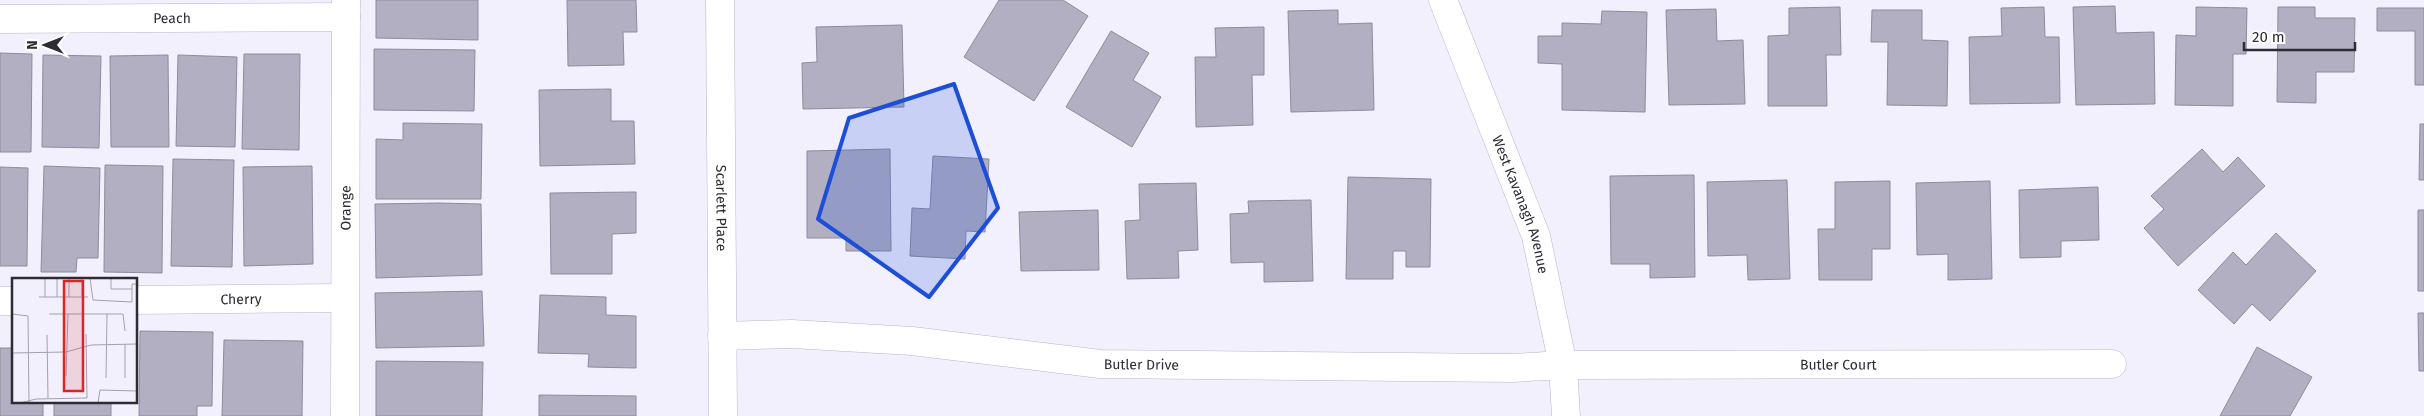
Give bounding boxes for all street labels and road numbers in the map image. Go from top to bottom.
street label: Peach [153,10,191,27]
street label: West Kavanagh Avenue [1488,133,1552,275]
street label: Scarlett Place [712,165,730,251]
street label: Orange [337,185,355,231]
street label: Cherry [220,291,262,308]
street label: Butler Drive [1104,356,1179,374]
street label: Butler Court [1800,356,1878,374]

